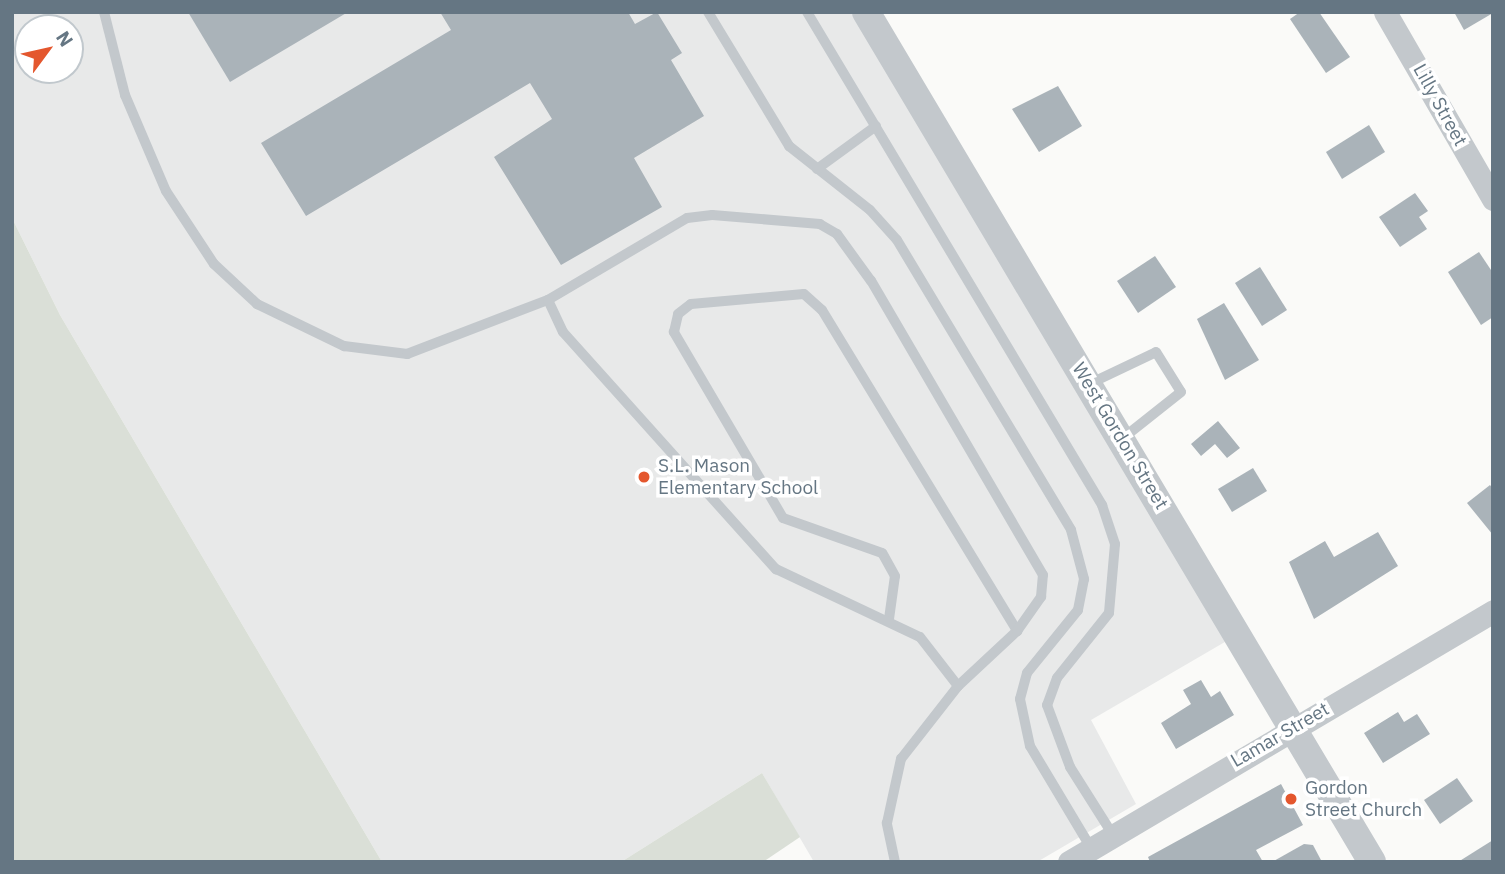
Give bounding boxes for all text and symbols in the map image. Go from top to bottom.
north arrow [14,14,84,84]
text: N [51,26,79,51]
street label: Lilly Street [1408,60,1472,150]
street label: West Gordon Street [1067,359,1173,513]
place label: S.L. Mason Elementary School [658,455,818,499]
marker: S.L. Mason Elementary School [636,469,652,485]
street label: Lamar Street [1227,698,1333,772]
place label: Gordon Street Church [1305,777,1422,821]
marker: Gordon Street Church [1283,791,1299,807]

